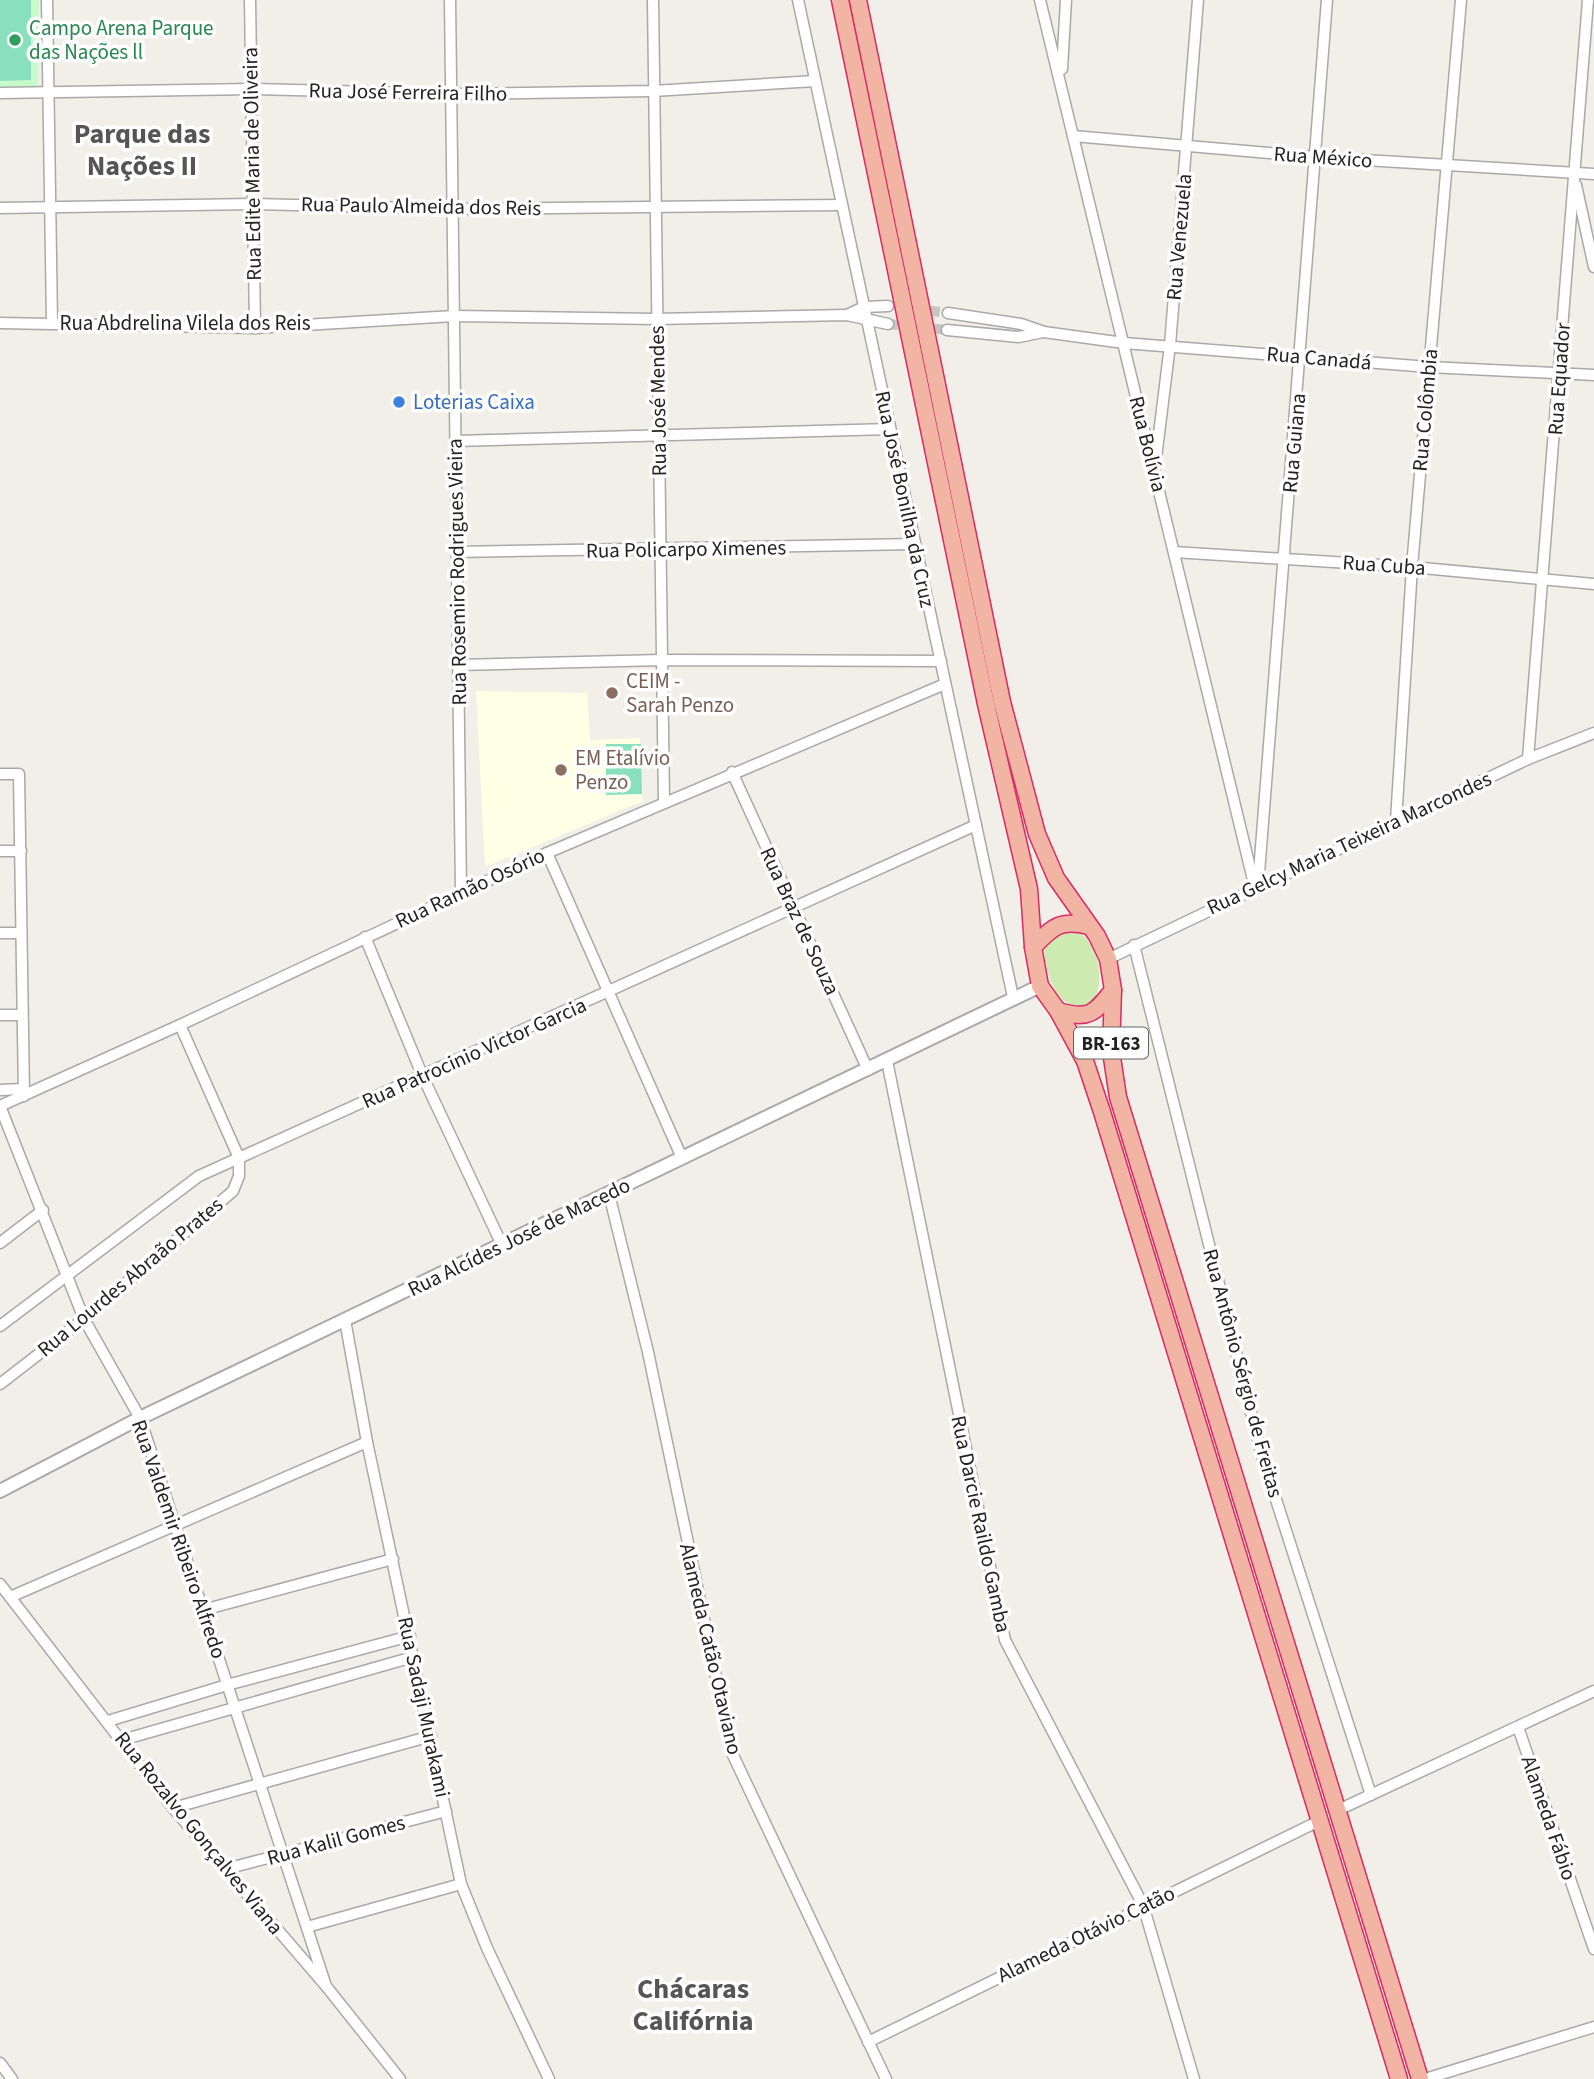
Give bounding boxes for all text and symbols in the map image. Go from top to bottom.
place label: Campo Arena Parque das Nações ll [29,13,214,67]
marker: Campo Arena Parque das Nações ll [7,32,23,48]
street label: Rua Edite Maria de Oliveira [235,47,269,281]
street label: Rua José Ferreira Filho [308,75,508,109]
district label: Parque das Nações II [74,114,210,186]
street label: Rua México [1273,139,1373,175]
street label: Rua Venezuela [1159,172,1199,302]
street label: Rua Paulo Almeida dos Reis [301,189,542,223]
street label: Rua Abdrelina Vilela dos Reis [59,308,311,338]
street label: Rua Equador [1540,321,1578,436]
street label: Rua José Mendes [642,325,674,477]
street label: Rua Canadá [1265,338,1373,378]
street label: Rua Colômbia [1405,347,1445,473]
place label: Loterias Caixa [413,387,535,417]
street label: Rua José Bonilha da Cruz [867,388,943,610]
street label: Rua Guiana [1275,392,1313,494]
street label: Rua Bolívia [1122,393,1174,495]
marker: Loterias Caixa [391,394,407,410]
street label: Rua Rosemiro Rodrigues Vieira [440,438,474,706]
street label: Rua Policarpo Ximenes [586,532,787,566]
street label: Rua Cuba [1341,547,1427,583]
place label: CEIM - Sarah Penzo [626,666,734,720]
marker: CEIM - Sarah Penzo [604,685,620,701]
place label: EM Etalívio Penzo [575,743,670,797]
marker: EM Etalívio Penzo [553,762,569,778]
street label: Rua Gelcy Maria Teixeira Marcondes [1202,764,1496,922]
street label: Rua Ramão Osório [390,840,550,936]
street label: Rua Braz de Souza [753,842,847,1000]
street label: Rua Patrocinio Victor Garcia [357,990,591,1116]
road number: BR-163 [1074,1028,1148,1058]
street label: Rua Alcídes José de Macedo [403,1170,635,1304]
street label: Rua Lourdes Abraão Prates [30,1190,230,1364]
street label: Rua Antônio Sérgio de Freitas [1195,1245,1291,1501]
street label: Rua Darcie Raildo Gamba [943,1413,1019,1635]
street label: Rua Valdemir Ribeiro Alfredo [124,1415,234,1663]
street label: Alameda Catão Otaviano [672,1540,750,1758]
street label: Rua Sadaji Murakami [390,1614,458,1800]
street label: Rua Rozalvo Gonçalves Viana [107,1725,291,1941]
street label: Alameda Fábio [1514,1752,1584,1884]
street label: Rua Kalil Gomes [264,1807,409,1873]
street label: Alameda Otávio Catão [992,1878,1180,1990]
district label: Chácaras Califórnia [632,1969,754,2041]

